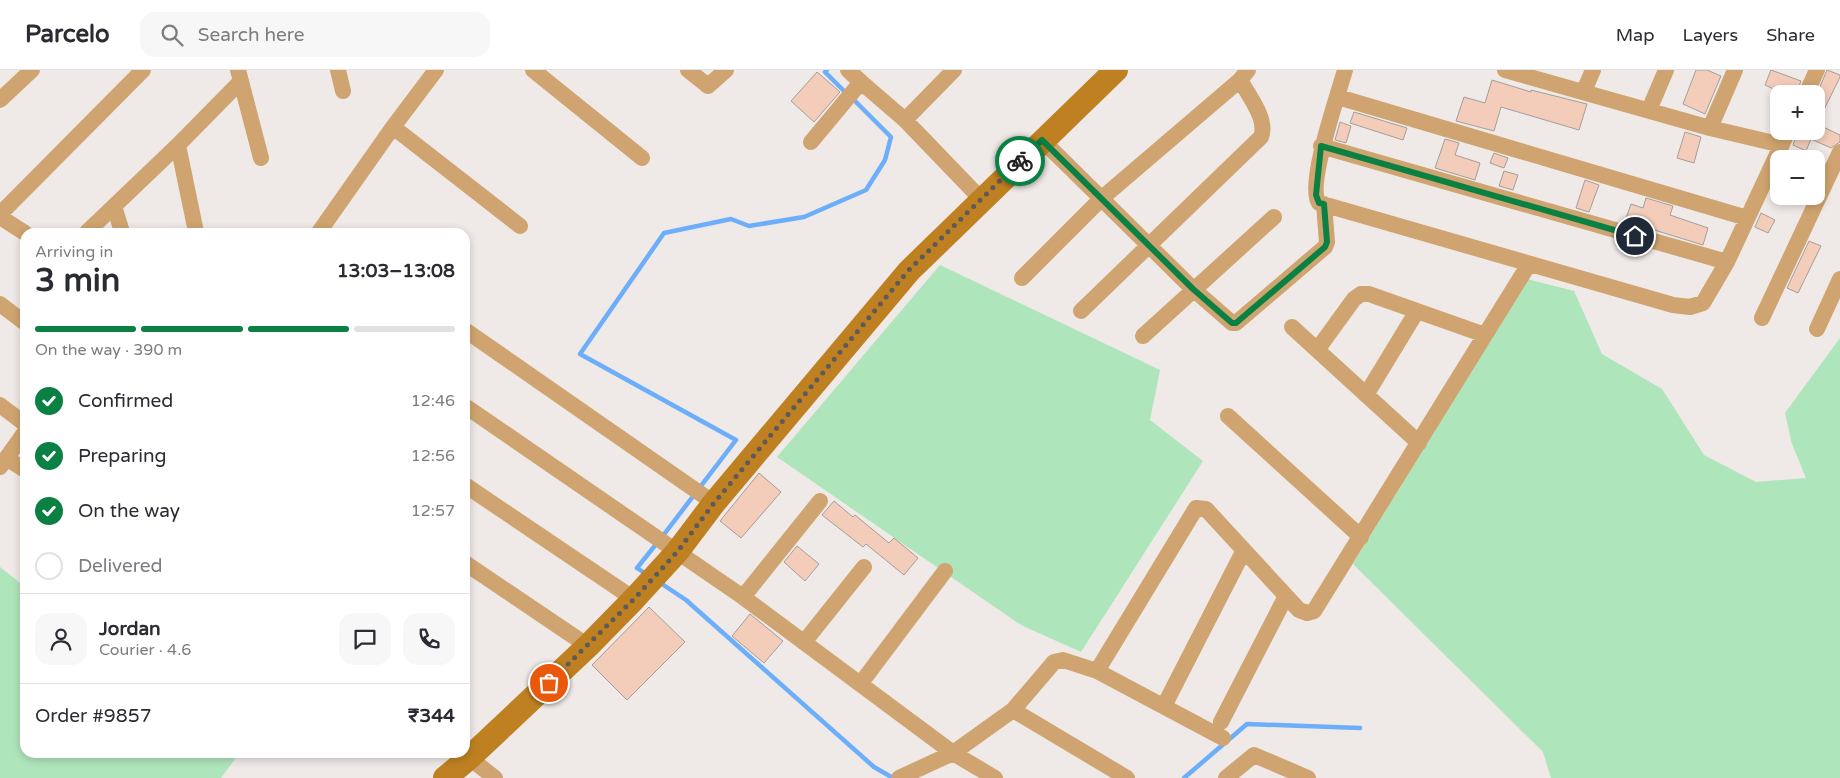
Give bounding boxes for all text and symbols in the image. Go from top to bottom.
search box [140,12,490,57]
text: Parcelo [25,20,110,49]
icon: search [158,21,186,49]
text: Search here [198,24,305,46]
text: Map [1616,24,1655,46]
text: Layers [1683,24,1738,46]
text: Share [1766,24,1815,46]
map controls [1770,85,1825,205]
button: + [1770,85,1825,140]
courier [995,136,1045,186]
icon: bike [1006,147,1034,175]
button: − [1770,150,1825,205]
pin [1614,215,1656,257]
icon: home [1621,222,1649,250]
text: Arriving in [35,242,113,262]
text: 13:03–13:08 [337,260,455,282]
text: 3 min [35,262,120,300]
text: On the way · 390 m [35,340,182,360]
icon: check [35,387,63,415]
text: Confirmed [78,390,173,412]
text: 12:46 [411,391,455,411]
icon: check [35,442,63,470]
text: Preparing [78,445,167,467]
text: 12:56 [411,446,455,466]
icon: check [35,497,63,525]
text: On the way [78,500,180,522]
text: 12:57 [411,501,455,521]
text: Delivered [78,555,163,577]
button: person [35,613,87,665]
button: chat [339,613,391,665]
button: phone [403,613,455,665]
text: Jordan [99,618,161,640]
text: Courier · 4.6 [99,640,191,660]
pin [528,662,570,704]
icon: bag [535,669,563,697]
text: Order #9857 [35,705,152,727]
text: ₹344 [408,705,455,727]

